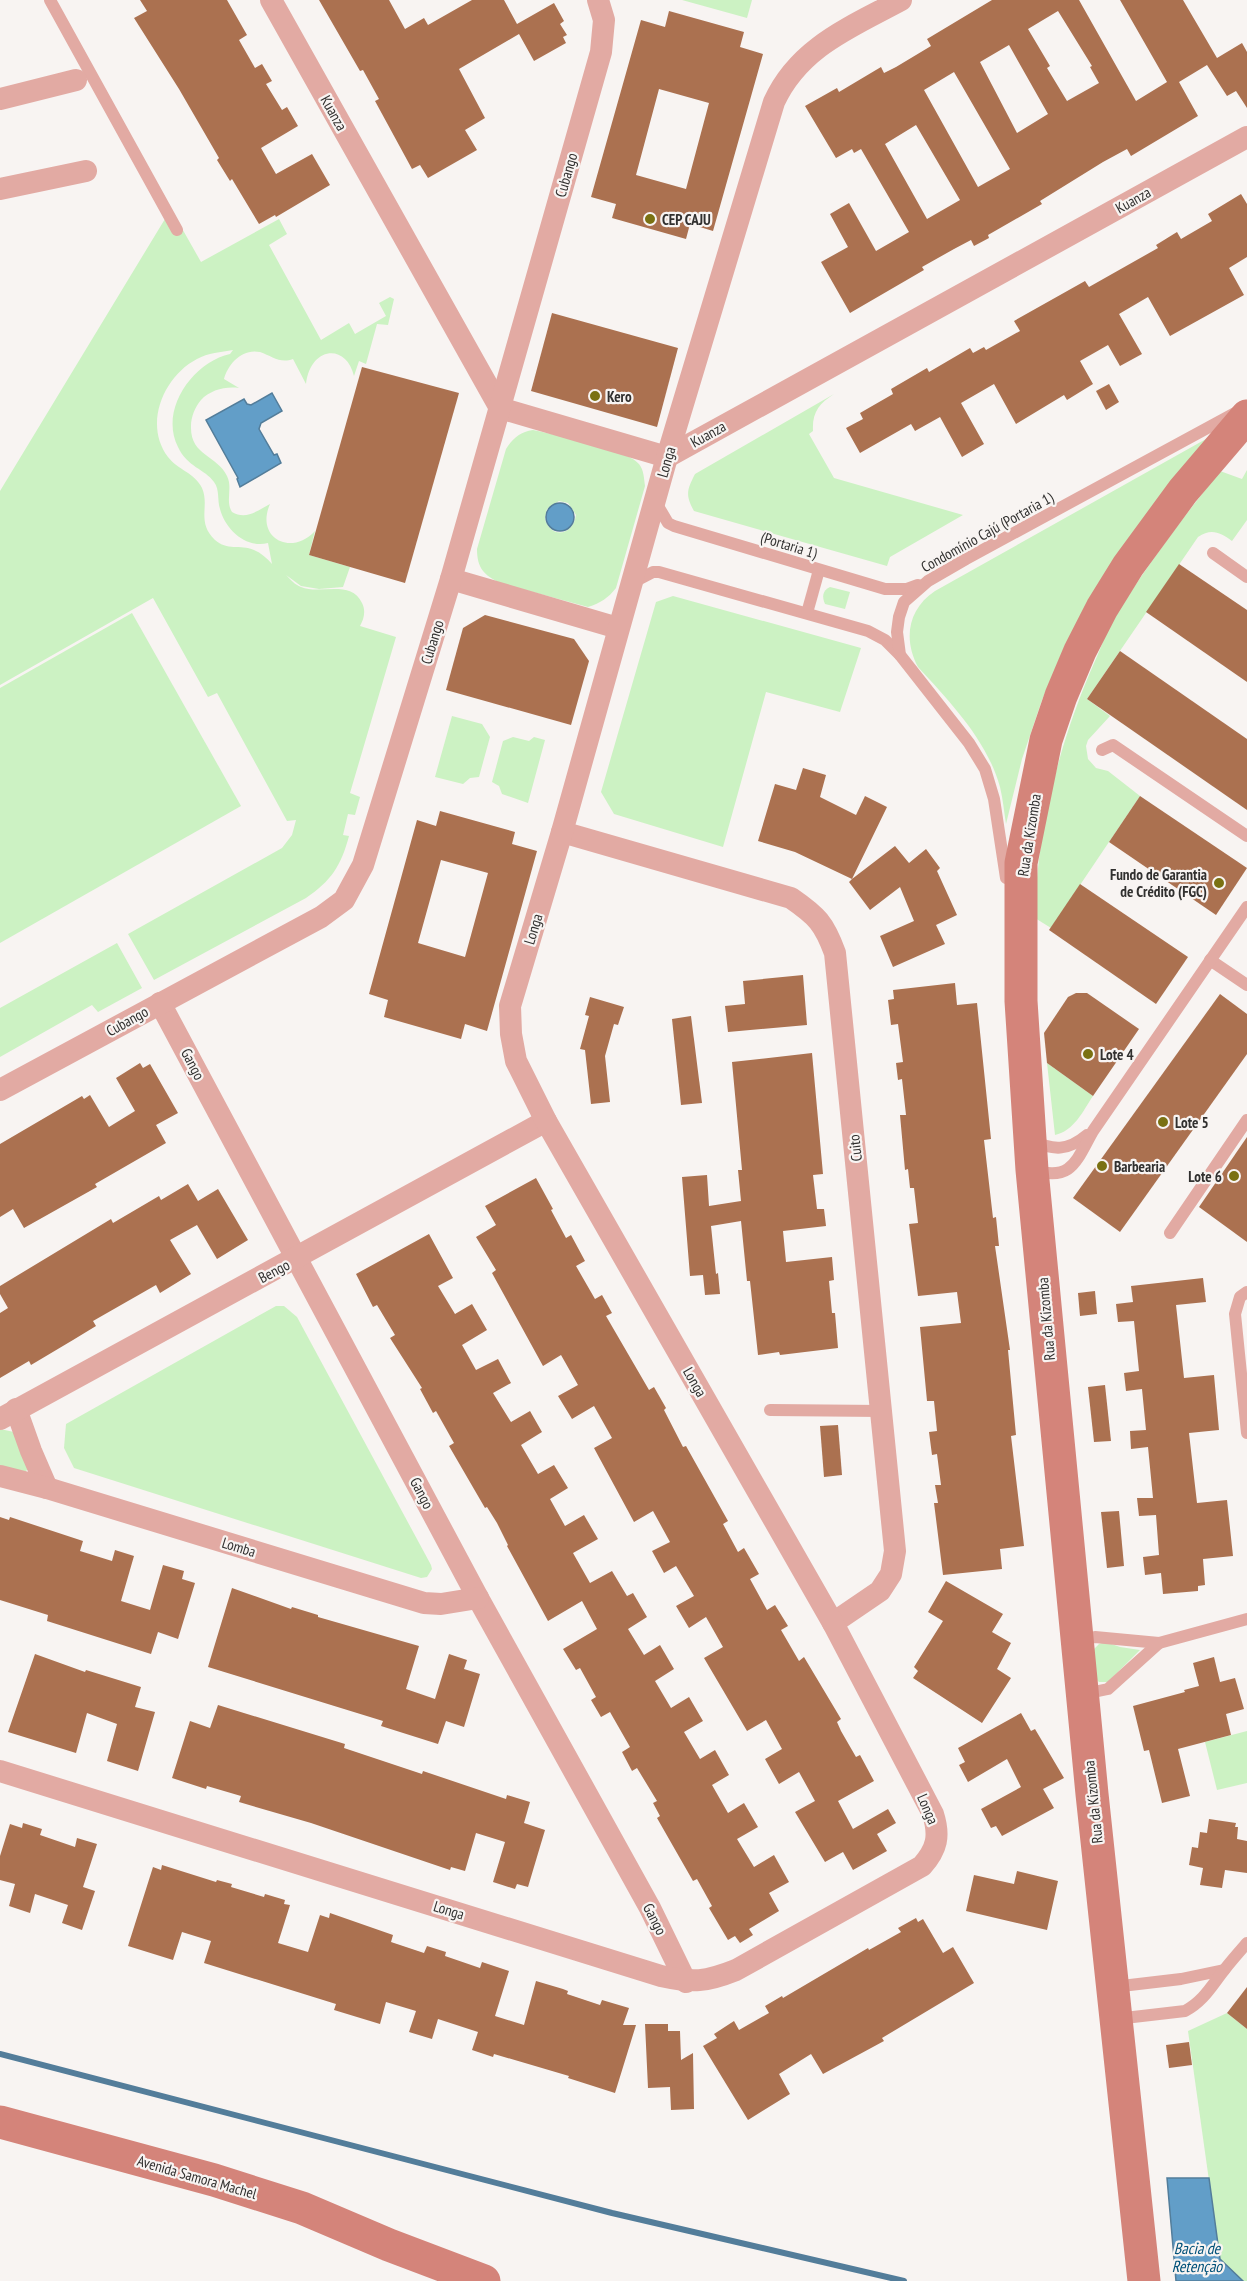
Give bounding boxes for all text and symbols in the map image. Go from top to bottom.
street label: Kuanza [317,92,351,134]
street label: Cubango [551,151,581,199]
street label: Kuanza [1112,183,1154,217]
place label: CEP CAJU [662,210,711,229]
marker: CEP CAJU [643,212,657,226]
place label: Kero [607,387,632,406]
marker: Kero [588,389,602,403]
street label: Kuanza [687,417,729,451]
street label: Longa [653,444,679,480]
street label: Condomínio Cajú (Portaria 1) [918,488,1057,576]
street label: (Portaria 1) [759,527,820,563]
street label: Cubango [416,618,448,666]
street label: Rua da Kizomba [1013,792,1045,878]
place label: Fundo de Garantia de Crédito (FGC) [1110,865,1207,901]
marker: Fundo de Garantia de Crédito (FGC) [1212,876,1226,890]
street label: Longa [519,911,547,947]
street label: Cubango [103,1002,151,1040]
street label: Gango [177,1045,209,1083]
place label: Lote 4 [1100,1045,1134,1064]
marker: Lote 4 [1081,1047,1095,1061]
place label: Lote 5 [1175,1113,1209,1132]
marker: Lote 5 [1156,1115,1170,1129]
street label: Cuito [844,1134,866,1162]
place label: Barbearia [1114,1157,1165,1176]
marker: Barbearia [1095,1159,1109,1173]
place label: Lote 6 [1188,1167,1222,1186]
marker: Lote 6 [1227,1169,1241,1183]
street label: Bengo [255,1255,293,1287]
street label: Rua da Kizomba [1033,1277,1059,1361]
street label: Longa [679,1364,711,1400]
street label: Gango [406,1474,438,1512]
street label: Lomba [220,1533,258,1561]
street label: Rua da Kizomba [1079,1760,1107,1844]
street label: Longa [913,1791,943,1827]
street label: Longa [431,1896,467,1924]
street label: Gango [639,1900,671,1938]
street label: Avenida Samora Machel [135,2151,259,2203]
water label: Bacia de Retenção [1172,2238,1223,2276]

